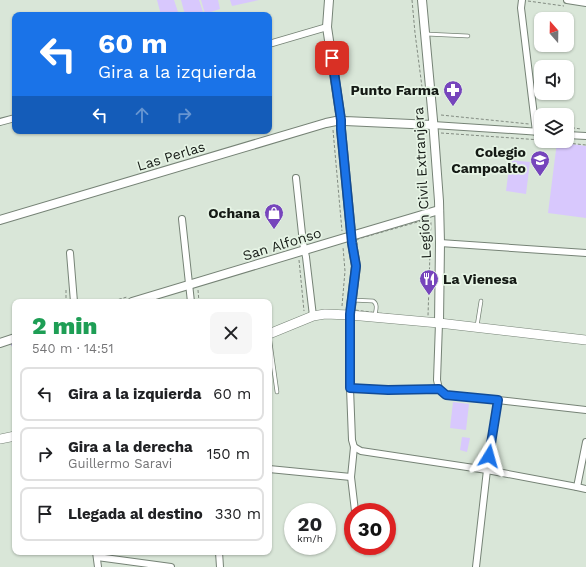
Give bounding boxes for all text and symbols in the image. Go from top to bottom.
north arrow [534,12,574,52]
map controls [534,12,574,148]
text: 60 m [98,27,168,60]
icon: left [32,28,84,80]
pin [315,41,349,75]
icon: arrive [321,47,343,69]
button: sound [534,60,574,100]
text: Gira a la izquierda [98,61,257,82]
pharmacy icon: Punto Farma [442,79,464,107]
place label: Punto Farma [350,82,440,98]
icon: left [89,104,111,126]
icon: ahead [131,104,153,126]
icon: right [173,104,195,126]
street label: Legión Civil Extranjera [410,107,434,259]
button: layers [534,108,574,148]
street label: Las Perlas [135,138,207,174]
place label: Colegio Campoalto [451,144,526,176]
school or university icon: Colegio Campoalto [529,149,551,177]
shop icon: Ochana [263,202,285,230]
place label: Ochana [208,205,261,221]
street label: San Alfonso [241,224,323,264]
restaurant icon: La Vienesa [418,268,440,296]
place label: La Vienesa [443,271,518,287]
text: 2 min [32,312,97,340]
button: close [210,312,252,354]
text: 540 m · 14:51 [32,341,113,356]
icon: left [34,383,56,405]
text: Gira a la izquierda [68,385,201,403]
text: 60 m [213,385,251,403]
position arrow [468,435,510,477]
text: Gira a la derecha [68,438,193,456]
icon: right [34,443,56,465]
text: 150 m [207,445,250,463]
text: Guillermo Saravi [68,456,172,471]
icon: arrive [34,503,56,525]
speed limit sign: 30 [344,503,396,555]
text: Llegada al destino [68,505,203,523]
text: 330 m [215,505,261,523]
text: 20 [298,512,322,536]
text: km/h [297,533,323,544]

